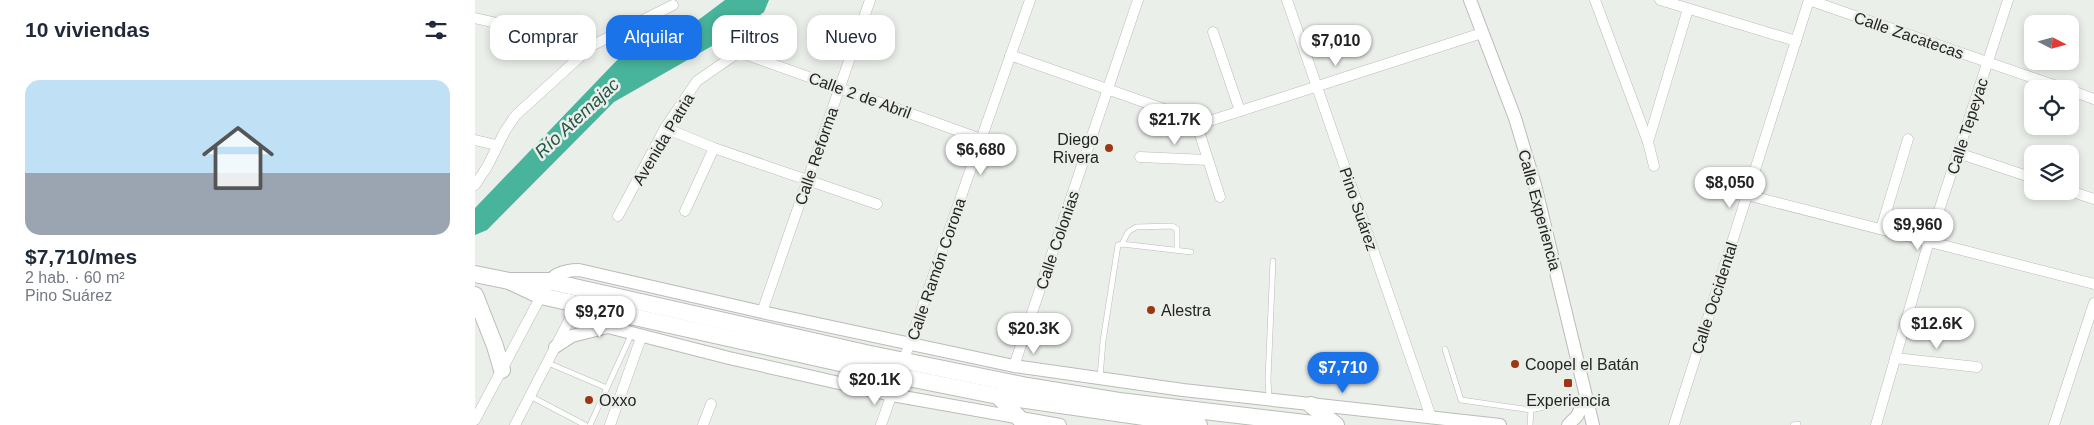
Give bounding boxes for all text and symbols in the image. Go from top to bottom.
street label: Calle Zacatecas [1852,9,1966,62]
chip: Comprar [490,15,596,60]
chip: Alquilar [606,15,702,60]
chip: Filtros [712,15,797,60]
chip: Nuevo [807,15,895,60]
north arrow [2024,15,2079,70]
map controls [2024,15,2079,200]
icon: filters [422,16,450,44]
text: 10 viviendas [25,18,150,41]
pin: $7,010 [1295,24,1377,67]
text: $7,010 [1312,32,1360,49]
street label: Calle 2 de Abril [806,69,913,122]
water label: Río Atemajac [531,74,623,162]
street label: Calle Tepeyac [1944,76,1991,176]
button: locate [2024,80,2079,135]
street label: Avenida Patria [629,90,697,188]
pin: $21.7K [1134,104,1216,146]
street label: Calle Reforma [792,105,841,207]
text: $21.7K [1149,111,1201,128]
icon: home [193,113,283,203]
place label: Diego Rivera [1053,131,1099,166]
pin: $6,680 [940,134,1022,176]
text: $6,680 [957,141,1005,158]
marker: Diego Rivera [1103,142,1115,154]
button: layers [2024,145,2079,200]
street label: Calle Experiencia [1515,148,1564,273]
street label: Pino Suárez [1336,165,1381,253]
pin: $8,050 [1689,166,1771,209]
text: $8,050 [1706,174,1754,191]
street label: Calle Colonias [1033,189,1082,292]
street label: Calle Ramón Corona [904,196,969,343]
pin: $9,960 [1877,208,1959,251]
text: $9,960 [1894,216,1942,233]
street label: Calle Occidental [1688,240,1741,356]
text: $7,710/mes [25,245,137,268]
text: 2 hab. · 60 m² [25,269,125,286]
text: Pino Suárez [25,287,112,304]
pin: $9,270 [559,296,641,338]
place label: Alestra [1161,302,1211,319]
text: $9,270 [576,303,624,320]
marker: Alestra [1145,304,1157,316]
pin: $12.6K [1896,308,1978,350]
pin: $20.3K [993,312,1075,355]
text: $12.6K [1911,315,1963,332]
text: $20.3K [1008,320,1060,337]
pin: $7,710 [1302,352,1384,394]
place label: Coopel el Batán [1525,356,1639,373]
marker: Coopel el Batán [1509,358,1521,370]
text: $7,710 [1319,359,1367,376]
pin: $20.1K [834,364,916,406]
text: $20.1K [849,371,901,388]
marker: Experiencia [1562,377,1574,389]
place label: Oxxo [599,392,636,409]
place label: Experiencia [1526,392,1610,409]
marker: Oxxo [583,394,595,406]

